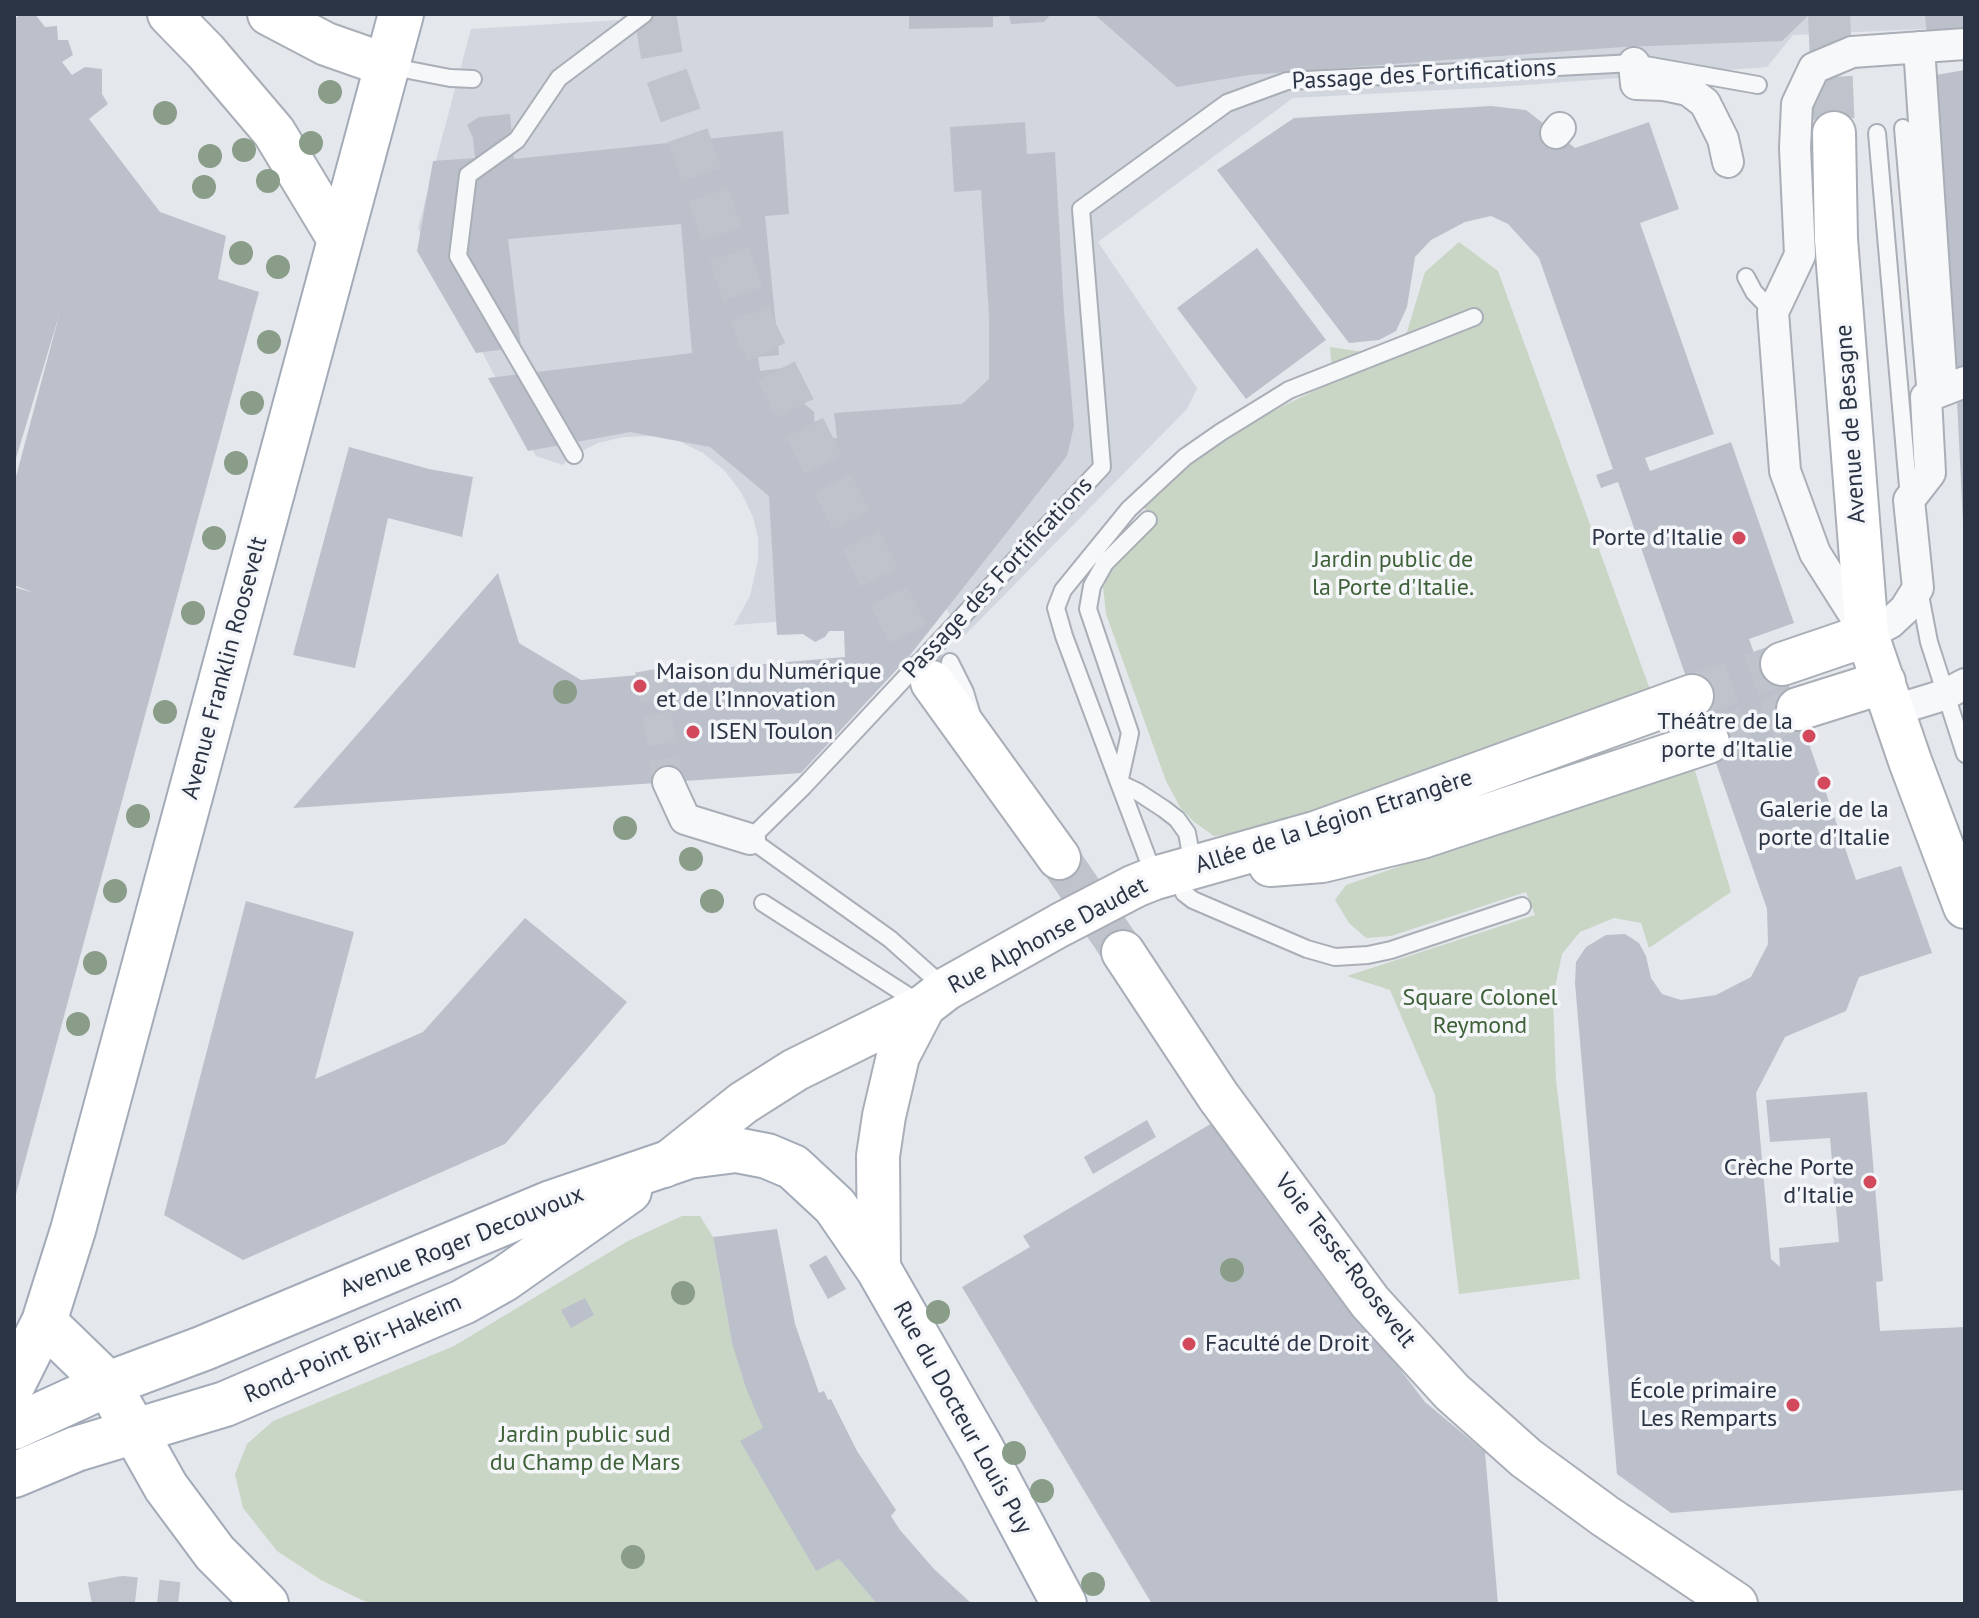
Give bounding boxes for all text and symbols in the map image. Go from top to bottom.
street label: Passage des Fortifications [1291,54,1557,96]
street label: Avenue de Besagne [1830,324,1872,524]
street label: Passage des Fortifications [897,471,1099,685]
place label: Porte d'Italie [1591,524,1723,552]
marker: Porte d'Italie [1730,529,1748,547]
street label: Avenue Franklin Roosevelt [176,534,274,802]
park label: Jardin public de la Porte d'Italie. [1312,546,1474,602]
place label: Maison du Numérique et de l’Innovation [656,658,881,714]
marker: Maison du Numérique et de l’Innovation [631,677,649,695]
place label: Théâtre de la porte d'Italie [1657,708,1793,764]
place label: ISEN Toulon [709,718,833,746]
marker: ISEN Toulon [684,723,702,741]
marker: Théâtre de la porte d'Italie [1800,727,1818,745]
street label: Allée de la Légion Etrangère [1192,764,1476,880]
marker: Galerie de la porte d'Italie [1815,774,1833,792]
place label: Galerie de la porte d'Italie [1758,796,1890,852]
street label: Rue Alphonse Daudet [944,871,1152,1001]
park label: Square Colonel Reymond [1402,984,1558,1040]
place label: Crèche Porte d'Italie [1724,1154,1854,1210]
street label: Voie Tessé-Roosevelt [1268,1168,1422,1354]
marker: Crèche Porte d'Italie [1861,1173,1879,1191]
street label: Avenue Roger Decouvoux [336,1180,588,1304]
street label: Rond-Point Bir-Hakeim [240,1288,466,1410]
street label: Rue du Docteur Louis Puy [886,1297,1038,1539]
place label: Faculté de Droit [1205,1330,1369,1358]
marker: Faculté de Droit [1180,1335,1198,1353]
place label: École primaire Les Remparts [1630,1377,1777,1433]
marker: École primaire Les Remparts [1784,1396,1802,1414]
park label: Jardin public sud du Champ de Mars [490,1421,680,1477]

